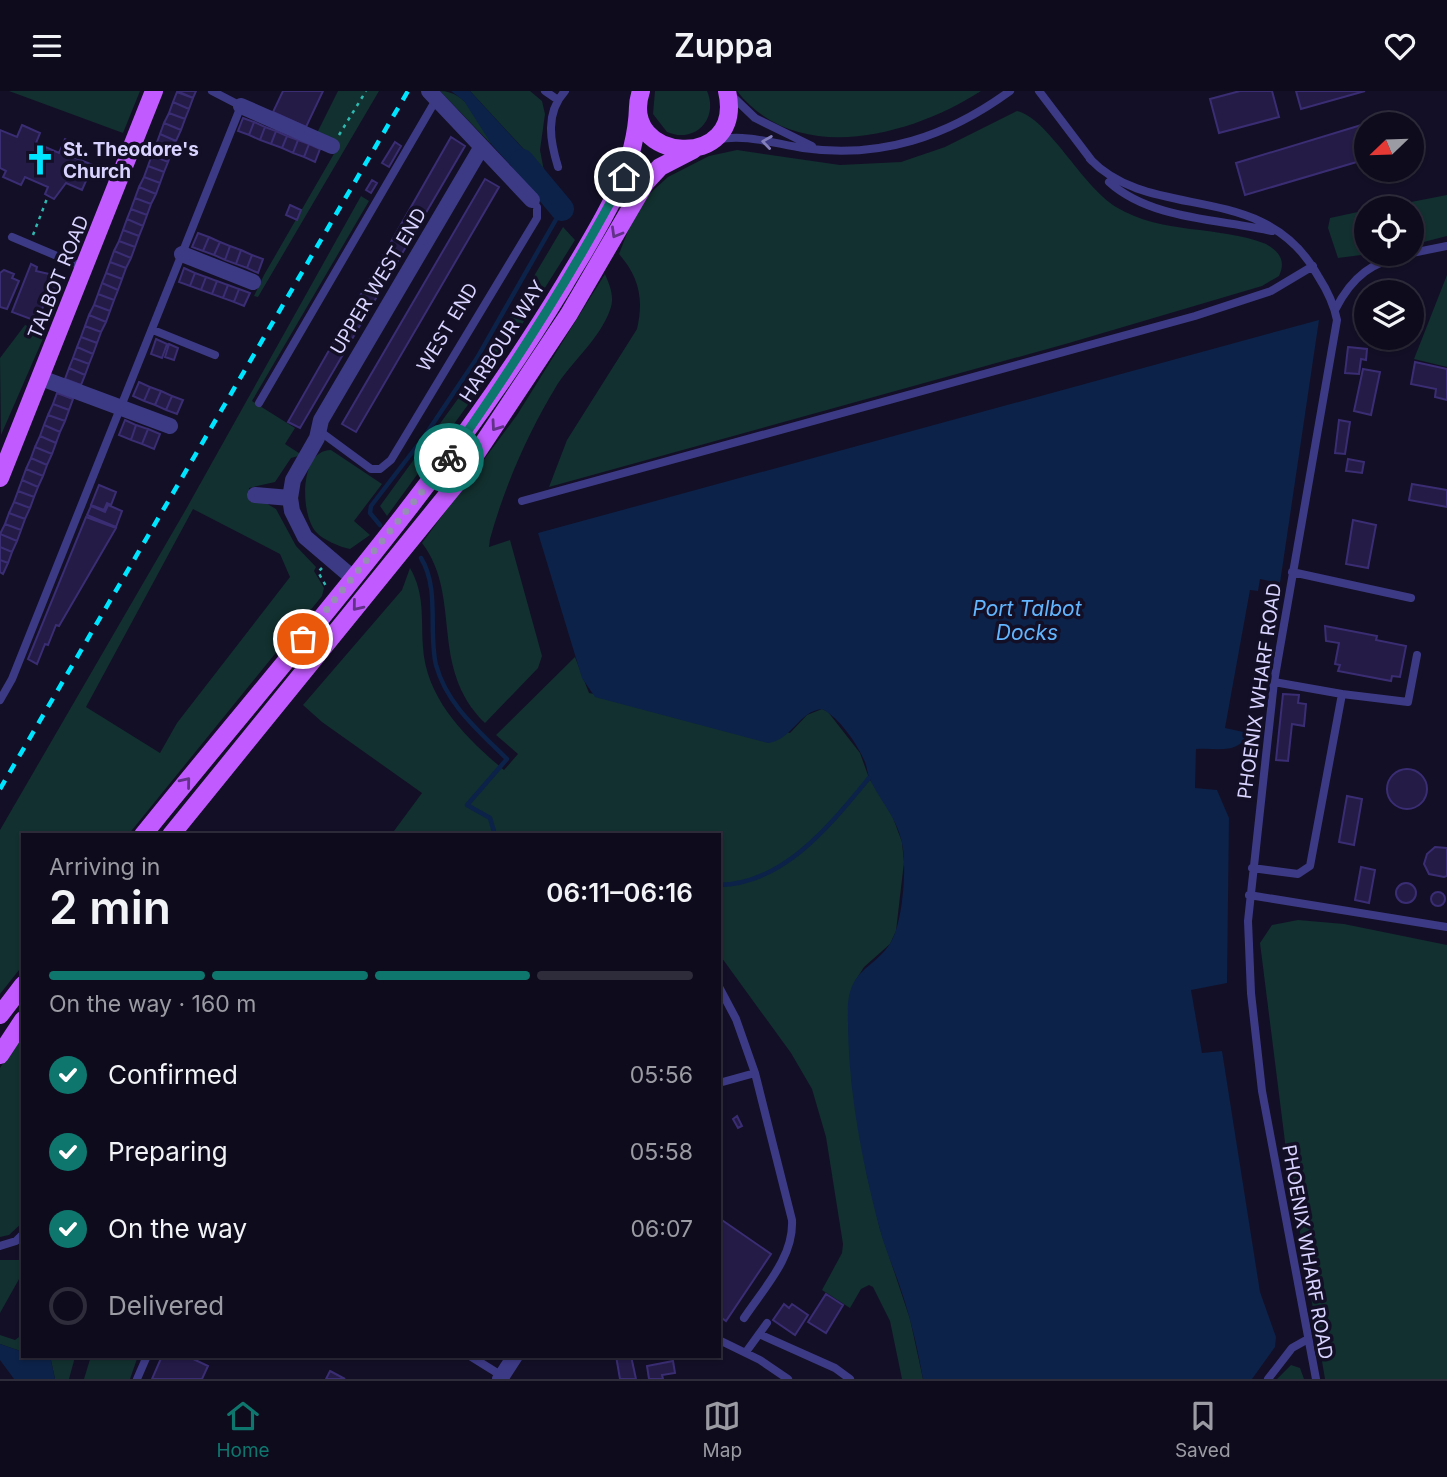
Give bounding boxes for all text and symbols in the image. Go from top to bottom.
text: Zuppa [674,26,773,65]
icon: menu [28,27,66,65]
icon: heart [1381,27,1419,65]
north arrow [1354,112,1424,182]
map controls [1354,112,1424,350]
one-way arrow [761,135,773,150]
place label: St. Theodore's Church [63,138,199,183]
church icon: St. Theodore's Church [23,143,57,177]
pin [594,147,654,207]
icon: home [605,158,643,196]
button: locate [1354,196,1424,266]
street label: UPPER WEST END [326,204,431,359]
street label: TALBOT ROAD [23,212,94,342]
one-way arrow [611,225,624,238]
street label: HARBOUR WAY [455,276,550,406]
street label: WEST END [412,279,483,376]
button: layers [1354,280,1424,350]
one-way arrow [492,418,504,431]
courier [414,423,484,493]
icon: bike [430,439,468,477]
street label: PHOENIX WHARF ROAD [1233,582,1286,800]
water label: Port Talbot Docks [972,596,1083,645]
one-way arrow [353,599,366,611]
pin [273,609,333,669]
icon: bag [284,620,322,658]
one-way arrow [178,777,191,789]
text: Arriving in [49,853,160,881]
text: 06:11–06:16 [546,877,693,908]
text: 2 min [49,879,171,935]
text: On the way · 160 m [49,990,256,1018]
icon: check [49,1056,87,1094]
text: Confirmed [108,1059,238,1090]
text: 05:56 [630,1061,693,1089]
icon: check [49,1133,87,1171]
text: Preparing [108,1136,228,1167]
text: 05:58 [630,1138,693,1166]
street label: PHOENIX WHARF ROAD [1277,1143,1338,1361]
icon: check [49,1210,87,1248]
text: On the way [108,1213,247,1244]
text: 06:07 [631,1215,693,1243]
text: Delivered [108,1290,224,1321]
tab: Home [216,1397,270,1462]
tab: Map [703,1397,742,1462]
tab: Saved [1175,1397,1231,1462]

